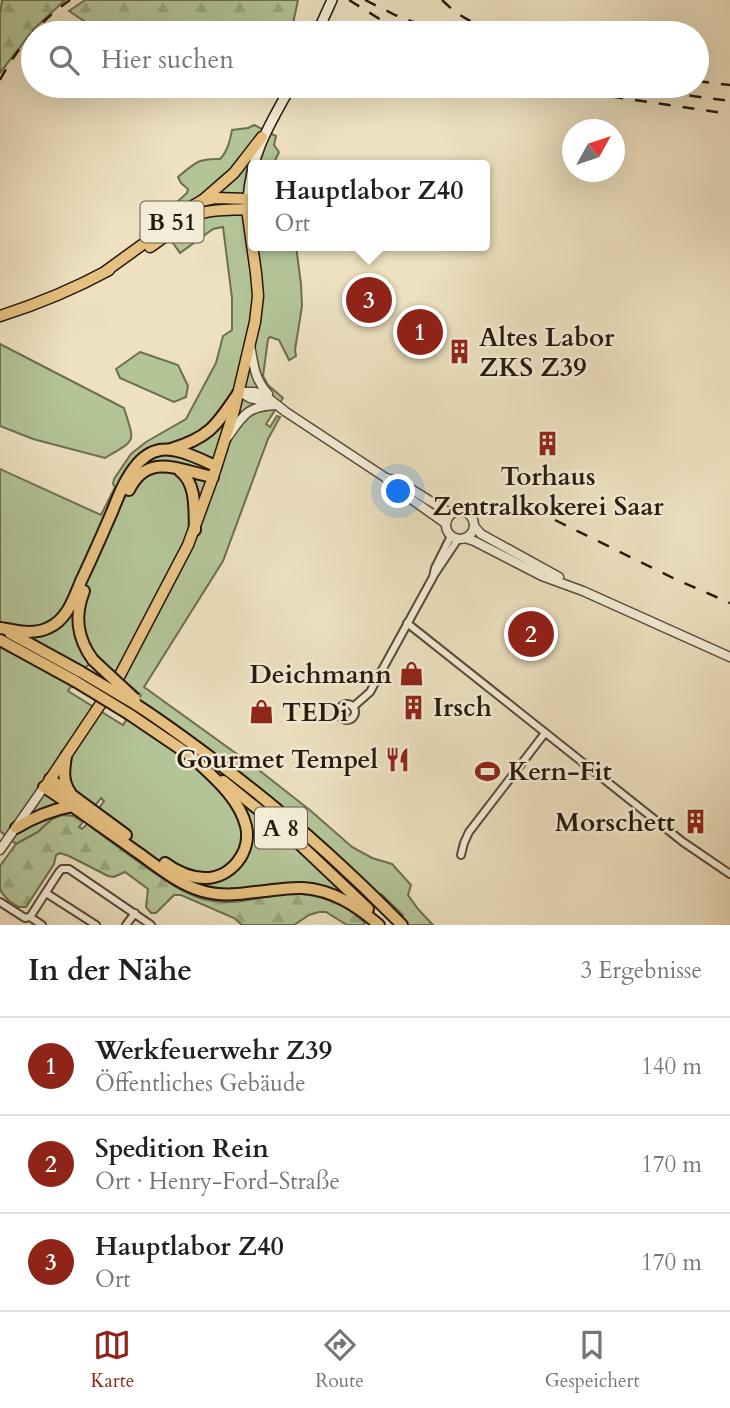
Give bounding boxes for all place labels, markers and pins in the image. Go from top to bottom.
pin: 3 [346,274,392,326]
pin: 1 [397,306,443,358]
place label: Altes Labor ZKS Z39 [479,320,615,385]
building icon: Altes Labor ZKS Z39 [445,338,473,366]
building icon: Torhaus Zentralkokerei Saar [534,430,562,458]
place label: Torhaus Zentralkokerei Saar [432,459,664,524]
pin: 2 [508,608,554,660]
place label: Deichmann [250,657,392,692]
shop icon: Deichmann [398,660,426,688]
place label: Irsch [433,690,492,725]
building icon: Irsch [399,693,427,721]
place label: TEDi [282,695,348,730]
shop icon: TEDi [248,698,276,726]
place label: Gourmet Tempel [176,742,378,777]
restaurant icon: Gourmet Tempel [384,745,412,773]
place label: Kern-Fit [508,754,612,789]
sports icon: Kern-Fit [474,757,502,785]
place label: Morschett [555,805,675,840]
building icon: Morschett [681,808,709,836]

